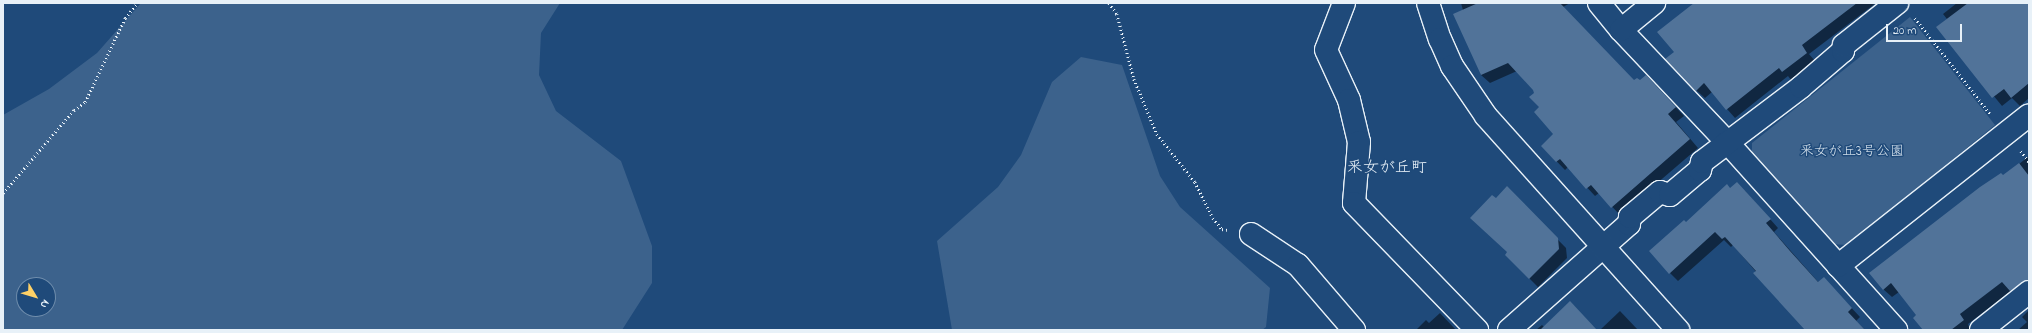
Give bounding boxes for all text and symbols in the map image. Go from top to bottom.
scale bar [1888,16,1964,42]
text: 20 m [1893,22,1916,40]
park label: 釆女が丘3号公園 [1800,144,1904,160]
district label: 釆女が丘町 [1347,158,1427,178]
north arrow [16,277,56,317]
text: N [36,296,53,312]

